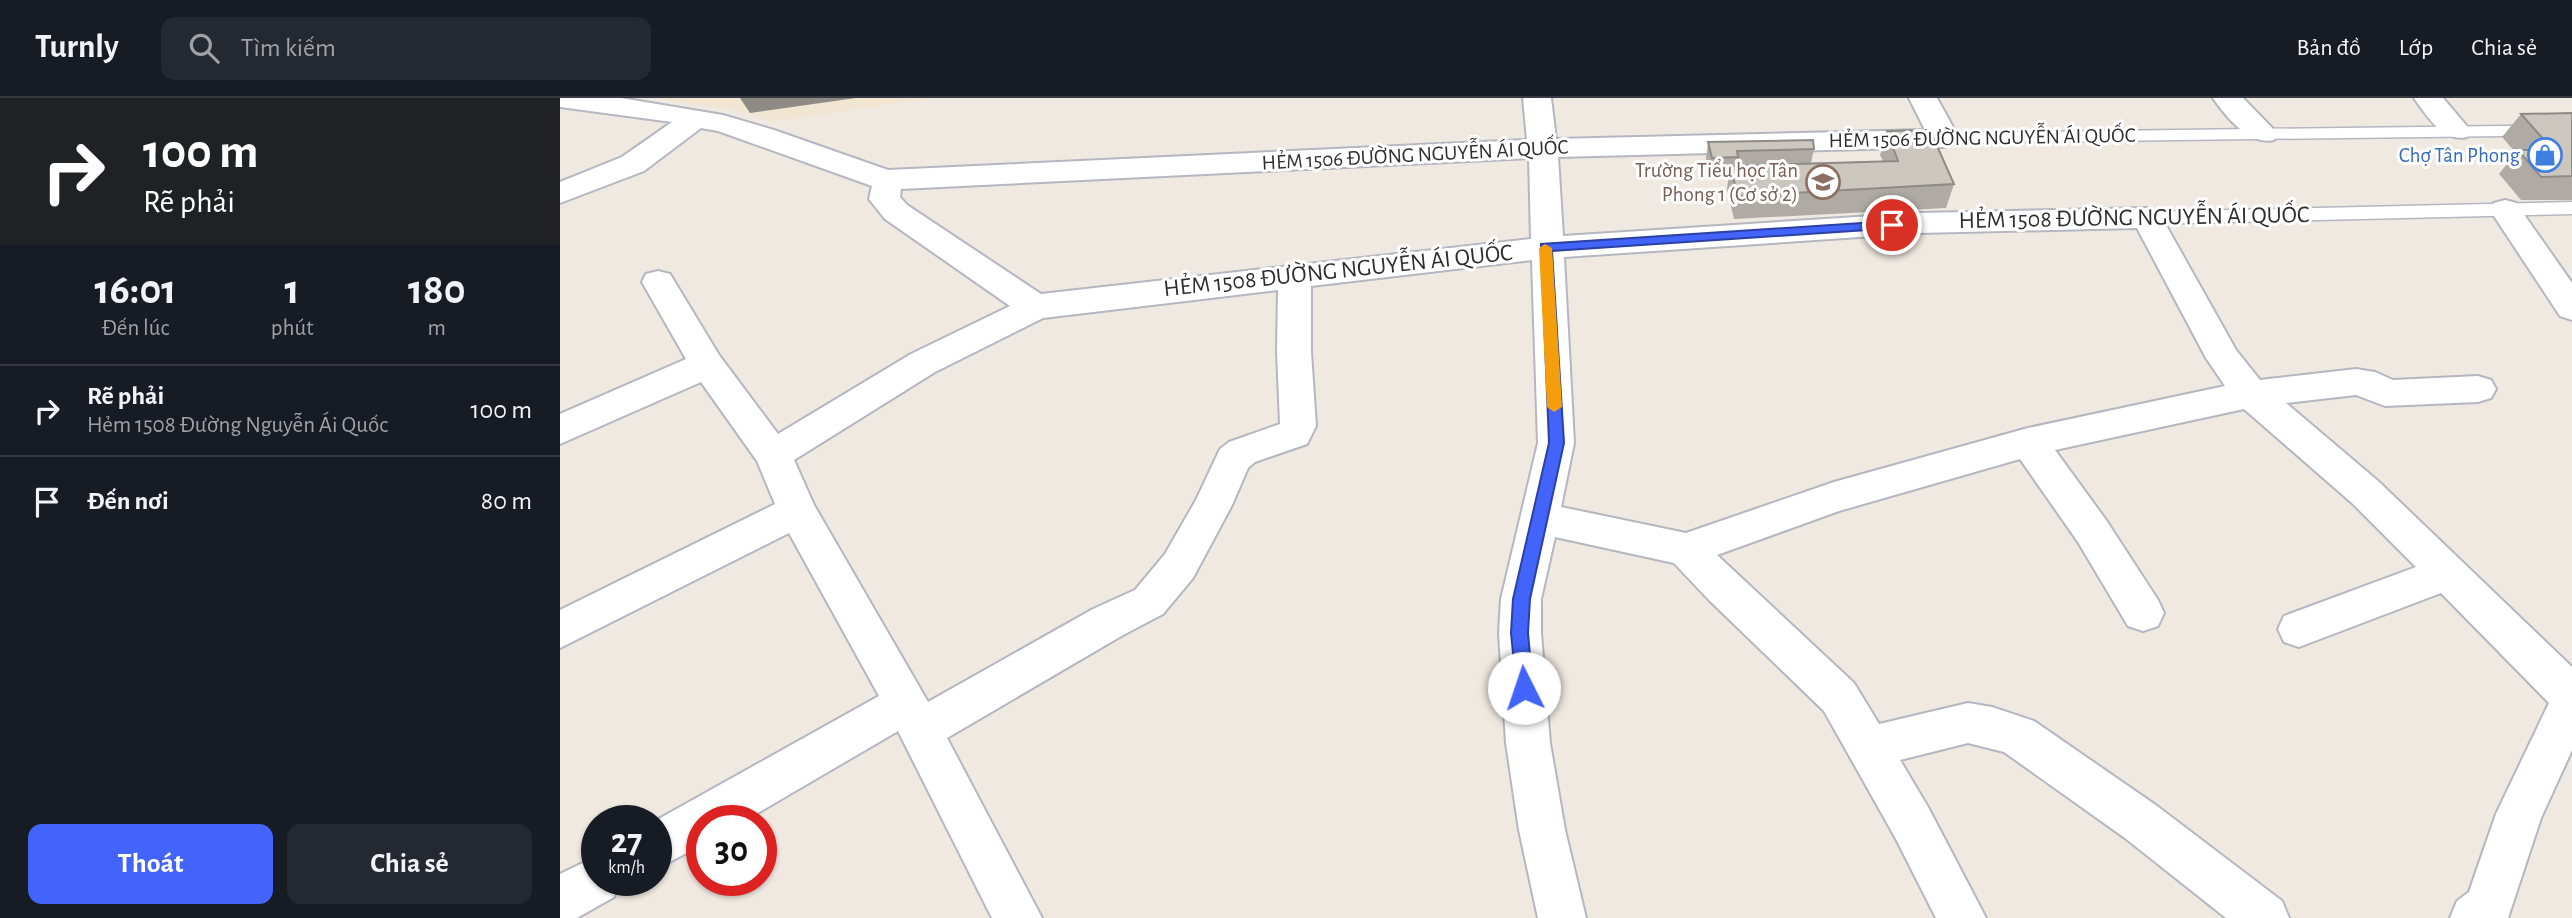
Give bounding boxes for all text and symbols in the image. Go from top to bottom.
search box [161,17,651,80]
icon: search [185,29,223,67]
text: Turnly [35,31,119,64]
text: Tìm kiếm [241,35,336,61]
text: Bản đồ [2296,36,2361,60]
text: Lớp [2399,36,2433,60]
text: Chia sẻ [2471,36,2537,60]
street label: HẺM 1506 ĐƯỜNG NGUYỄN ÁI QUỐC [1828,120,2136,151]
icon: right [28,126,119,217]
text: 100 m [143,128,259,177]
street label: HẺM 1506 ĐƯỜNG NGUYỄN ÁI QUỐC [1261,131,1569,174]
shop icon: Chợ Tân Phong [2526,136,2564,174]
place label: Chợ Tân Phong [2399,145,2521,166]
place label: Trường Tiểu học Tân Phong 1 (Cơ sở 2) [1635,159,1798,205]
school or university icon: Trường Tiểu học Tân Phong 1 (Cơ sở 2) [1804,163,1842,201]
text: Rẽ phải [143,186,235,218]
pin [1862,195,1922,255]
street label: HẺM 1508 ĐƯỜNG NGUYỄN ÁI QUỐC [1958,198,2310,233]
icon: arrive [1873,206,1911,244]
street label: HẺM 1508 ĐƯỜNG NGUYỄN ÁI QUỐC [1162,236,1514,301]
text: 16:01 [94,269,176,311]
text: 1 [285,269,300,311]
text: 180 [408,269,466,311]
text: Đến lúc [101,317,169,340]
text: phút [271,317,314,340]
text: m [428,317,446,340]
text: Rẽ phải [87,383,164,409]
icon: right [28,392,66,430]
text: 100 m [471,397,532,423]
text: Hẻm 1508 Đường Nguyễn Ái Quốc [87,414,388,437]
icon: arrive [28,483,66,521]
text: Đến nơi [87,488,169,514]
text: 80 m [481,488,532,514]
position arrow [1487,651,1561,725]
speed limit sign: 30 [686,805,777,896]
button: Thoát [28,824,273,904]
button: Chia sẻ [287,824,532,904]
text: 27 [611,824,642,859]
text: km/h [608,859,645,877]

